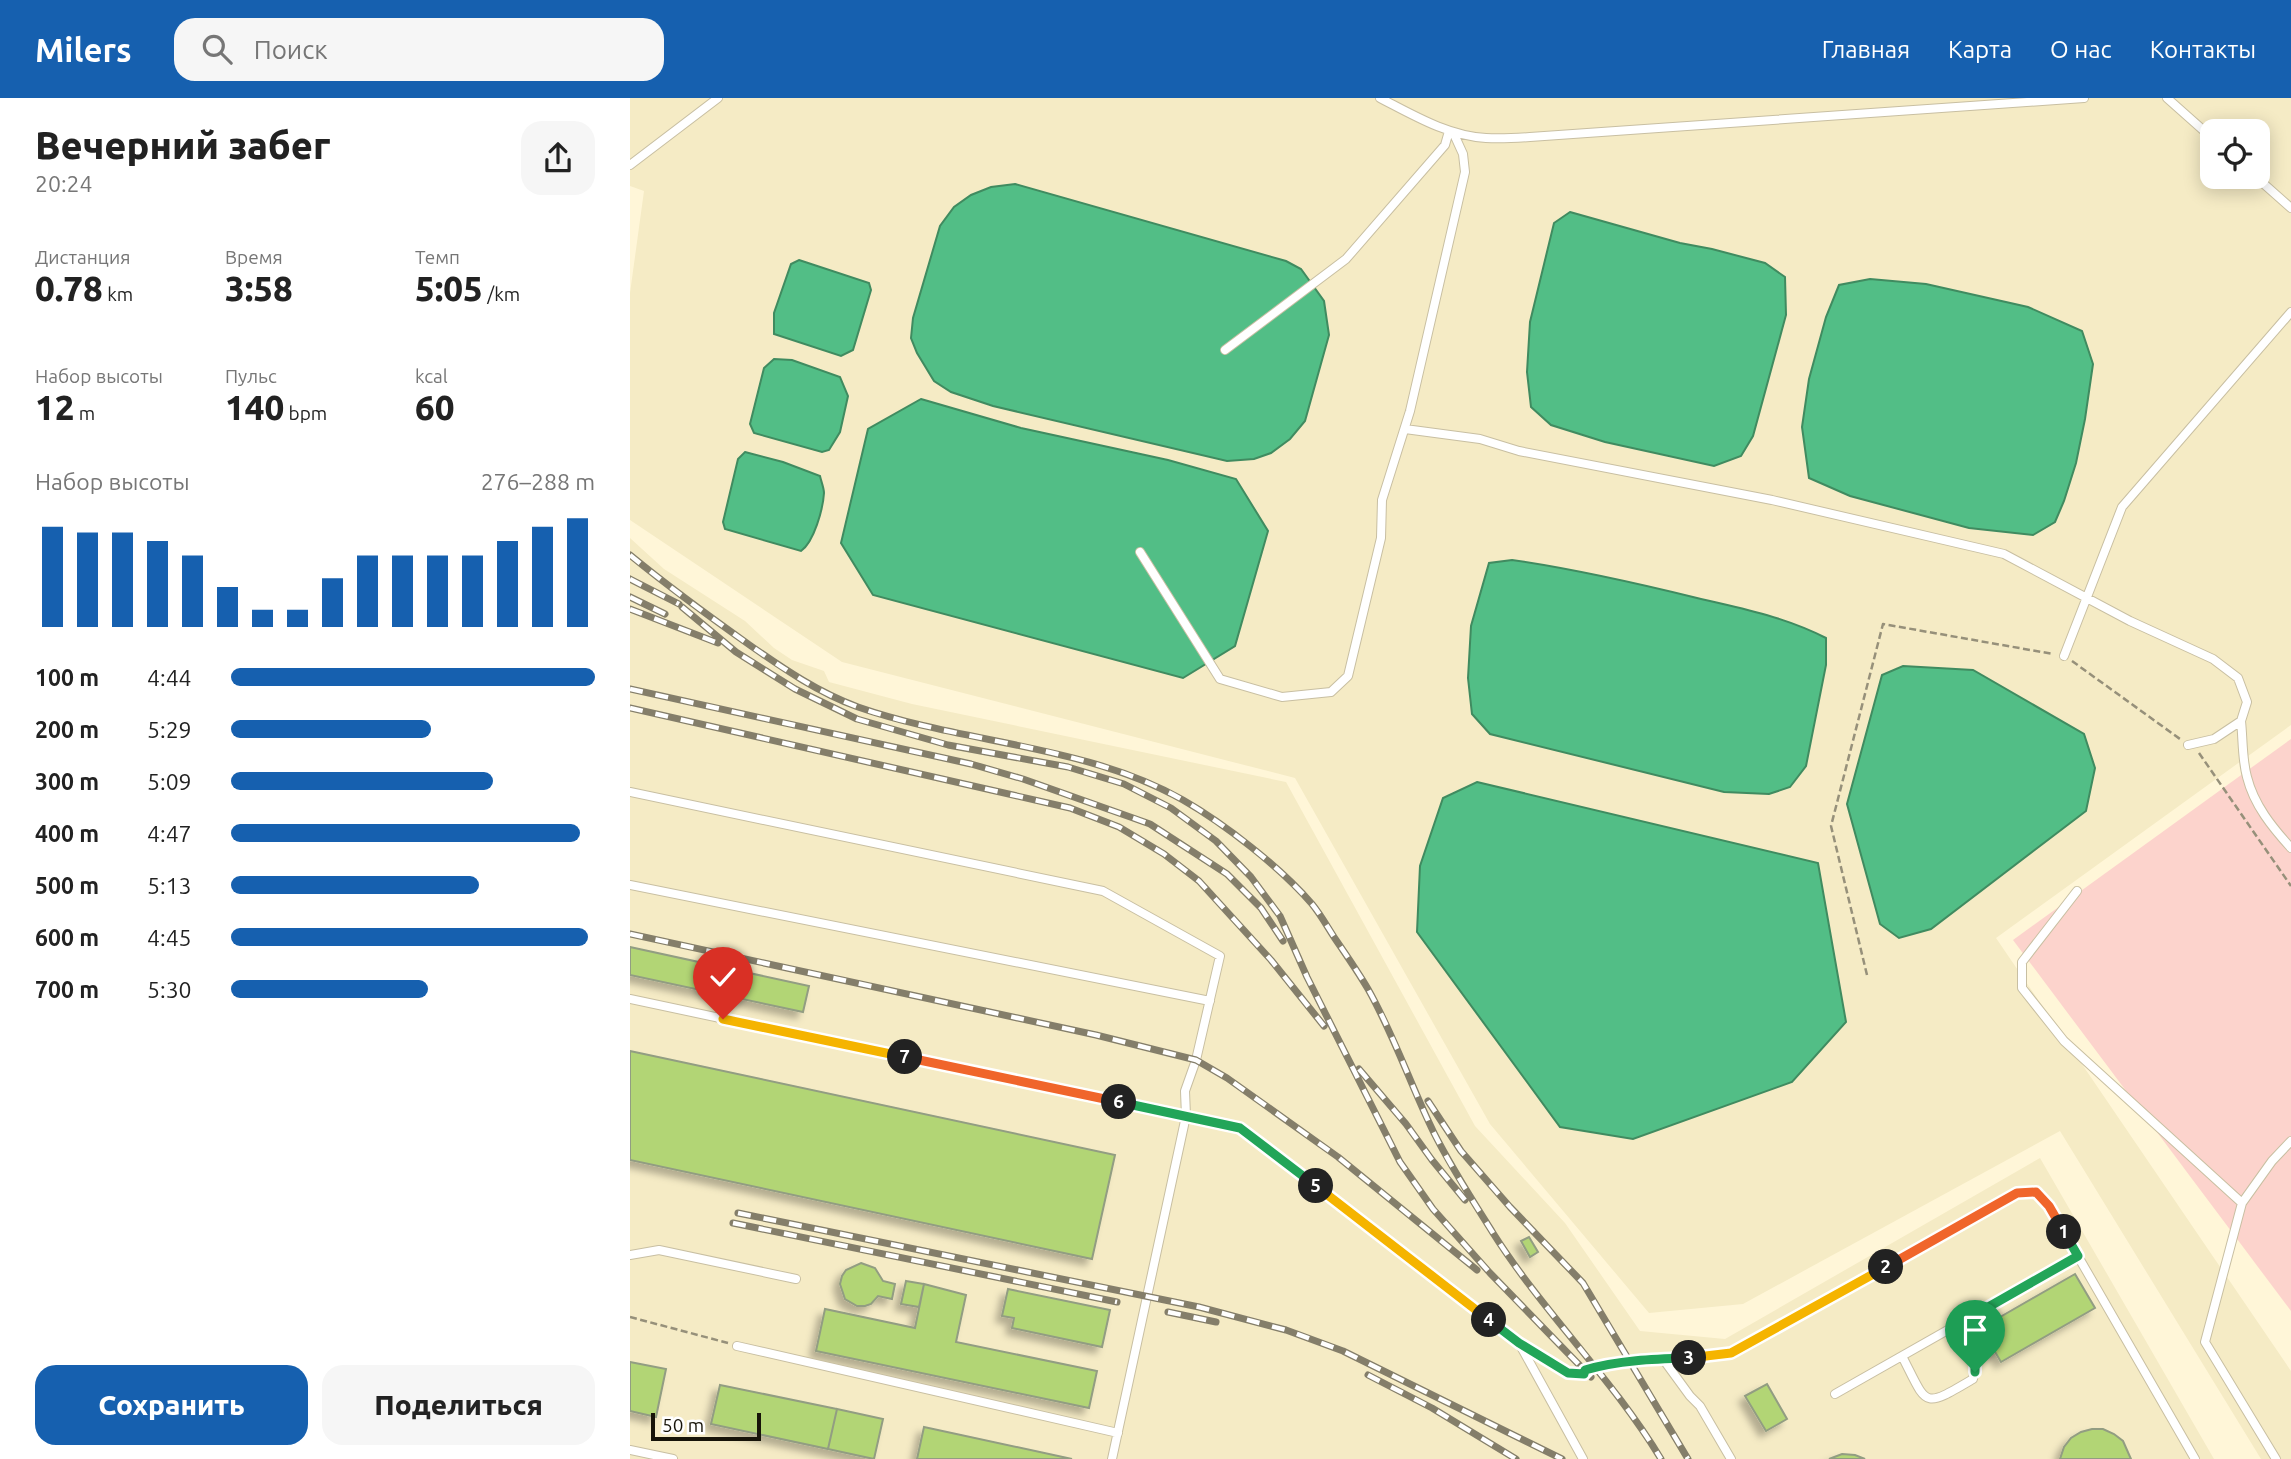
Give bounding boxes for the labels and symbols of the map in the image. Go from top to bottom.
pin [693,947,753,1019]
pin: 7 [888,1040,922,1074]
pin: 6 [1102,1084,1136,1119]
pin: 5 [1298,1168,1334,1204]
pin: 1 [2046,1214,2082,1250]
pin: 2 [1868,1250,1904,1284]
pin [1945,1300,2005,1372]
pin: 4 [1472,1302,1506,1338]
pin: 3 [1672,1340,1706,1376]
scale bar [651,1410,761,1442]

